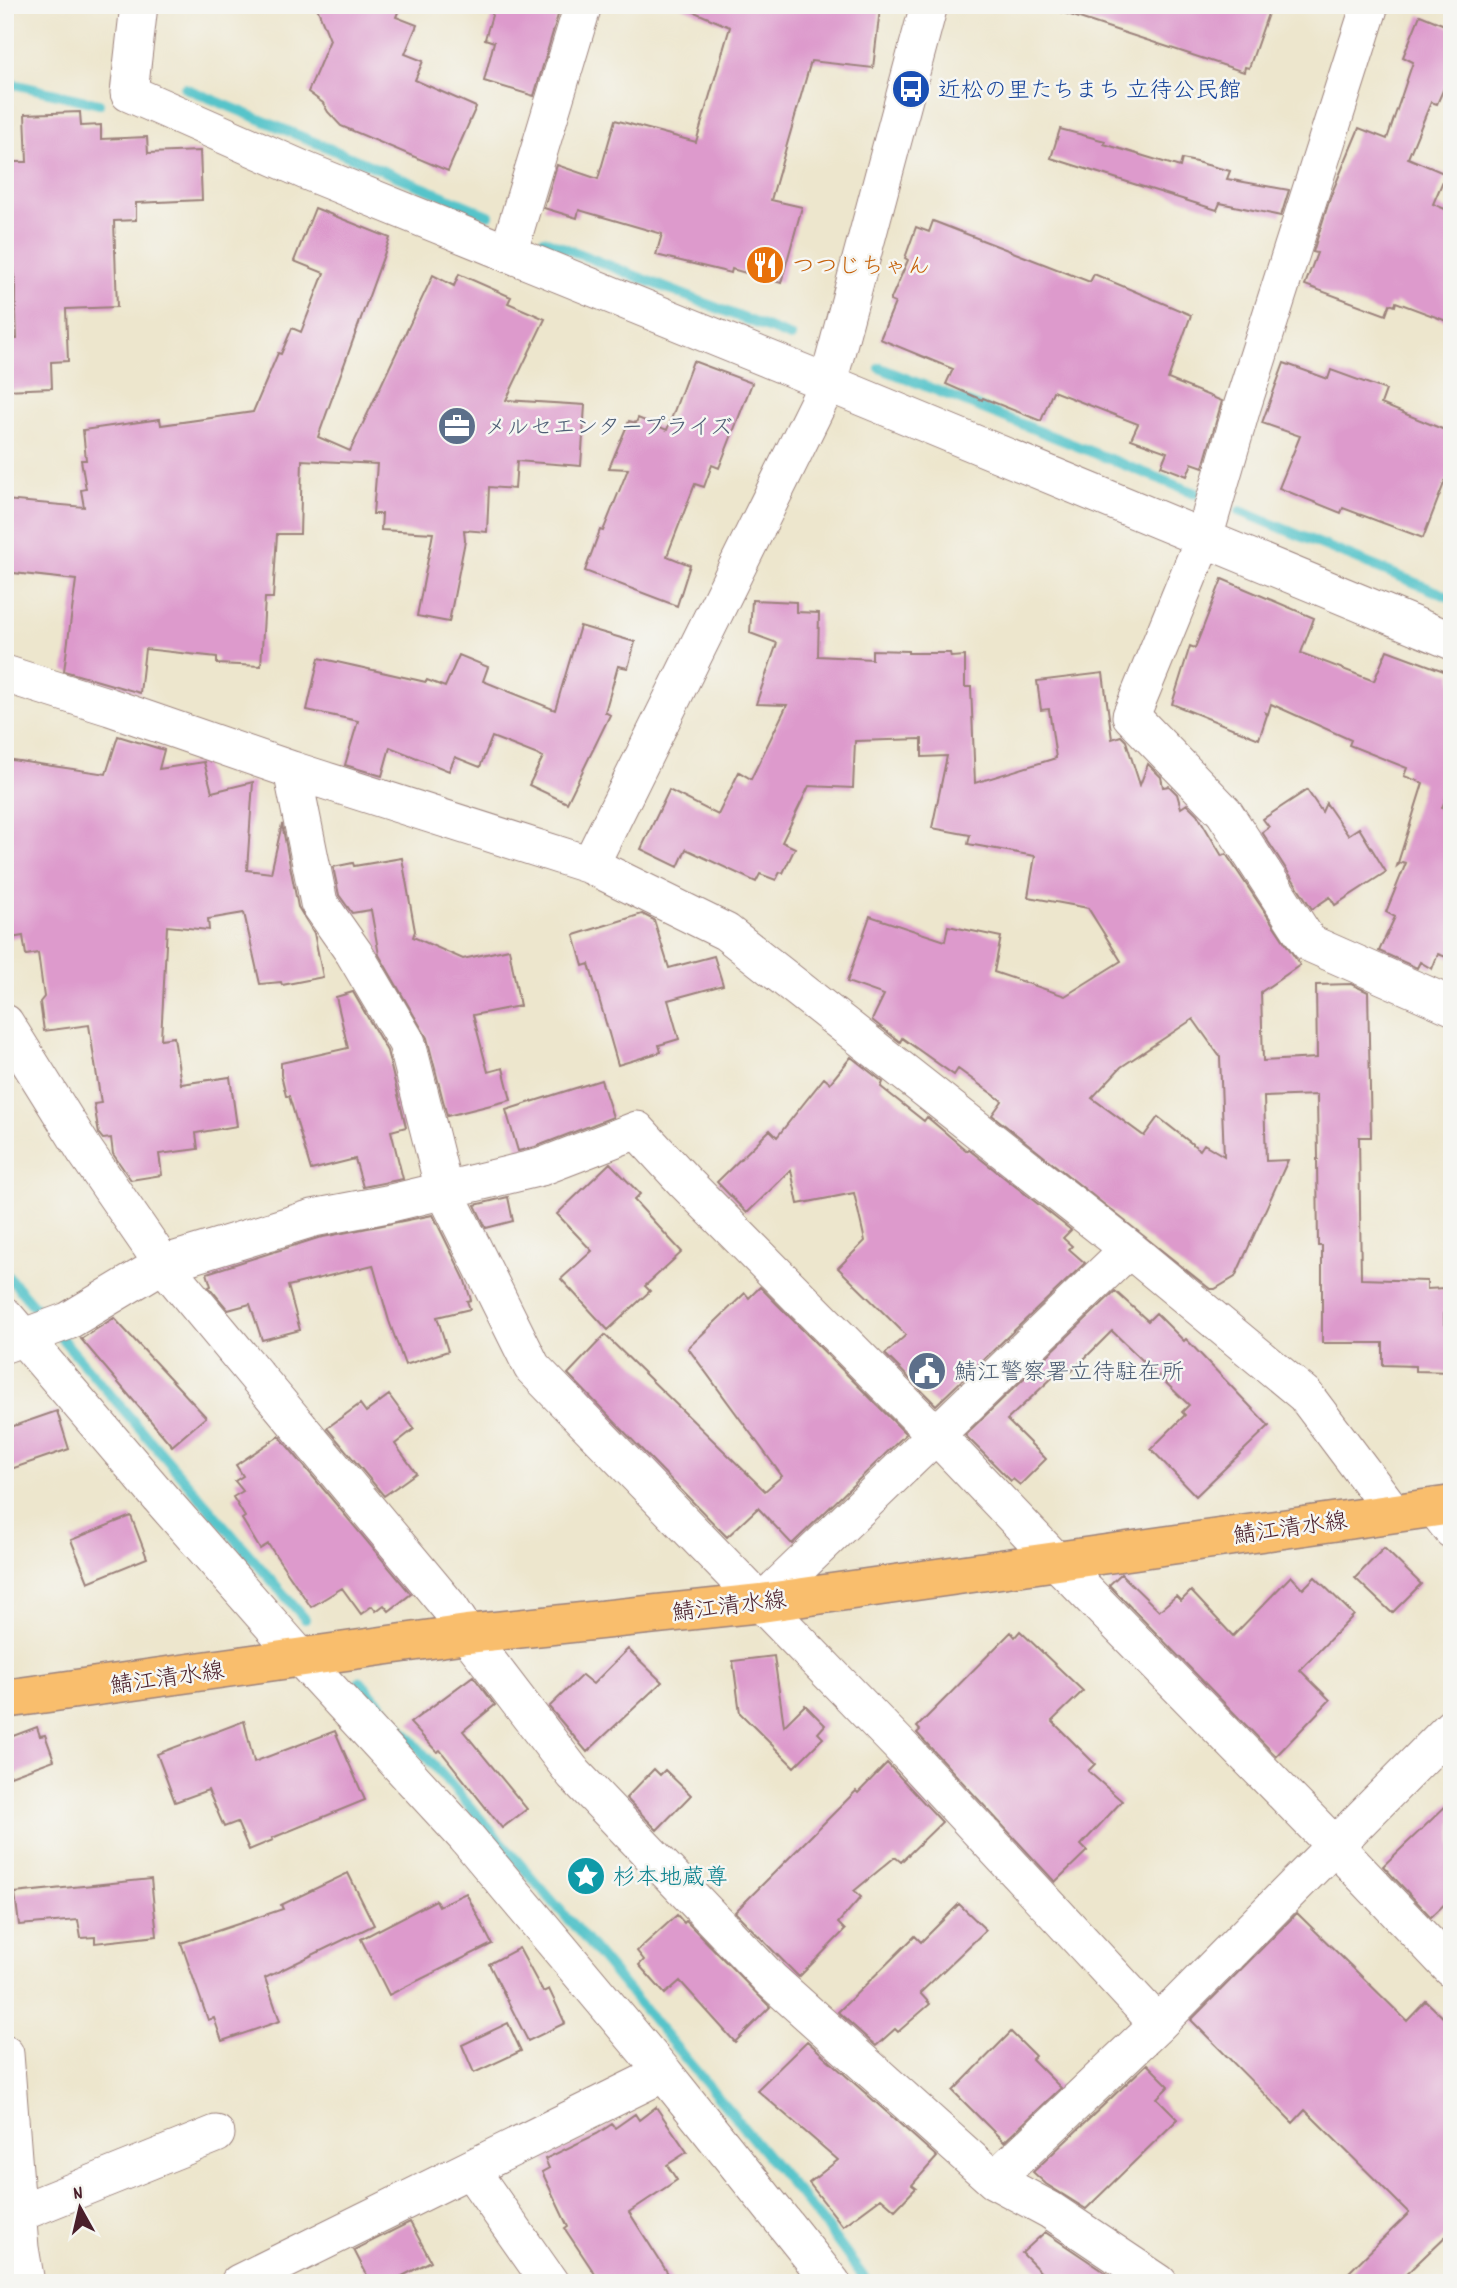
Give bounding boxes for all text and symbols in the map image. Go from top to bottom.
bus stop icon: 近松の里たちまち 立待公民館 [890,68,932,110]
place label: 近松の里たちまち 立待公民館 [938,76,1241,109]
restaurant icon: つつじちゃん [744,244,786,286]
place label: つつじちゃん [792,252,930,285]
office icon: メルセエンタープライズ [436,405,478,447]
place label: メルセエンタープライズ [484,413,733,446]
public building icon: 鯖江警察署立待駐在所 [906,1350,948,1392]
place label: 鯖江警察署立待駐在所 [954,1358,1184,1391]
street label: 鯖江清水線 [1231,1506,1350,1555]
street label: 鯖江清水線 [670,1585,789,1632]
street label: 鯖江清水線 [108,1656,227,1705]
place icon: 杉本地蔵尊 [565,1855,607,1897]
place label: 杉本地蔵尊 [613,1863,728,1896]
north arrow [46,2172,116,2242]
text: N [72,2181,85,2209]

